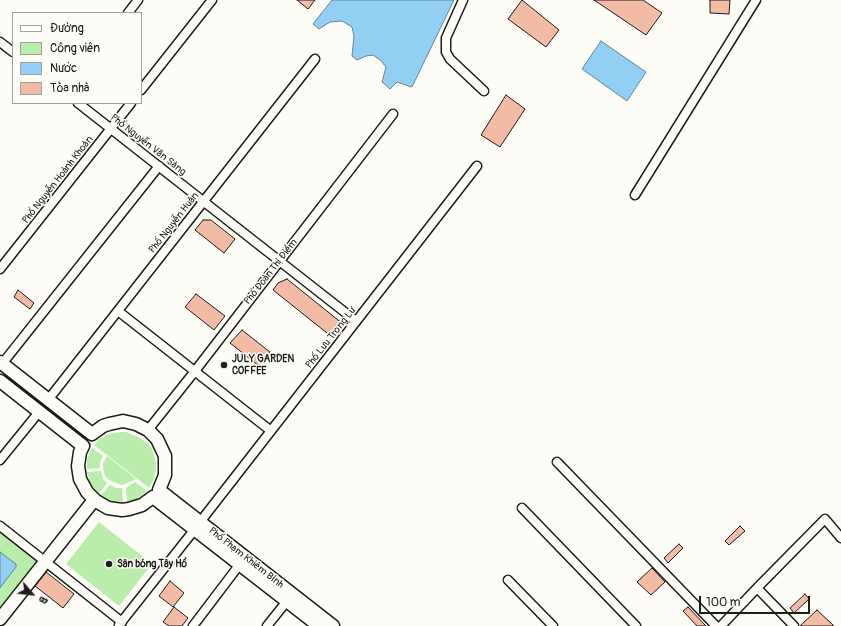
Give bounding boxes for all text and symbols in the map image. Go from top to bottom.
legend [12,12,142,104]
text: Đường [50,21,84,36]
text: Công viên [50,41,100,56]
text: Nước [50,61,77,76]
text: Tòa nhà [50,81,89,96]
street label: Phố Nguyễn Văn Sảng [108,112,188,178]
street label: Phố Nguyễn Hoành Khoản [20,134,96,226]
street label: Phố Nguyễn Huân [147,190,201,256]
street label: Phố Đoàn Thị Điểm [242,237,300,307]
street label: Phố Lưu Trọng Lư [303,305,359,371]
place label: JULY GARDEN COFFEE [232,353,294,376]
marker: JULY GARDEN COFFEE [219,360,229,370]
street label: Phố Phạm Khiêm Bính [206,525,286,591]
place label: Sân bóng Tây Hồ [117,558,187,570]
marker: Sân bóng Tây Hồ [104,559,114,569]
north arrow [12,574,52,614]
scale bar [701,588,812,614]
text: B [36,594,50,606]
text: 100 m [706,595,740,610]

